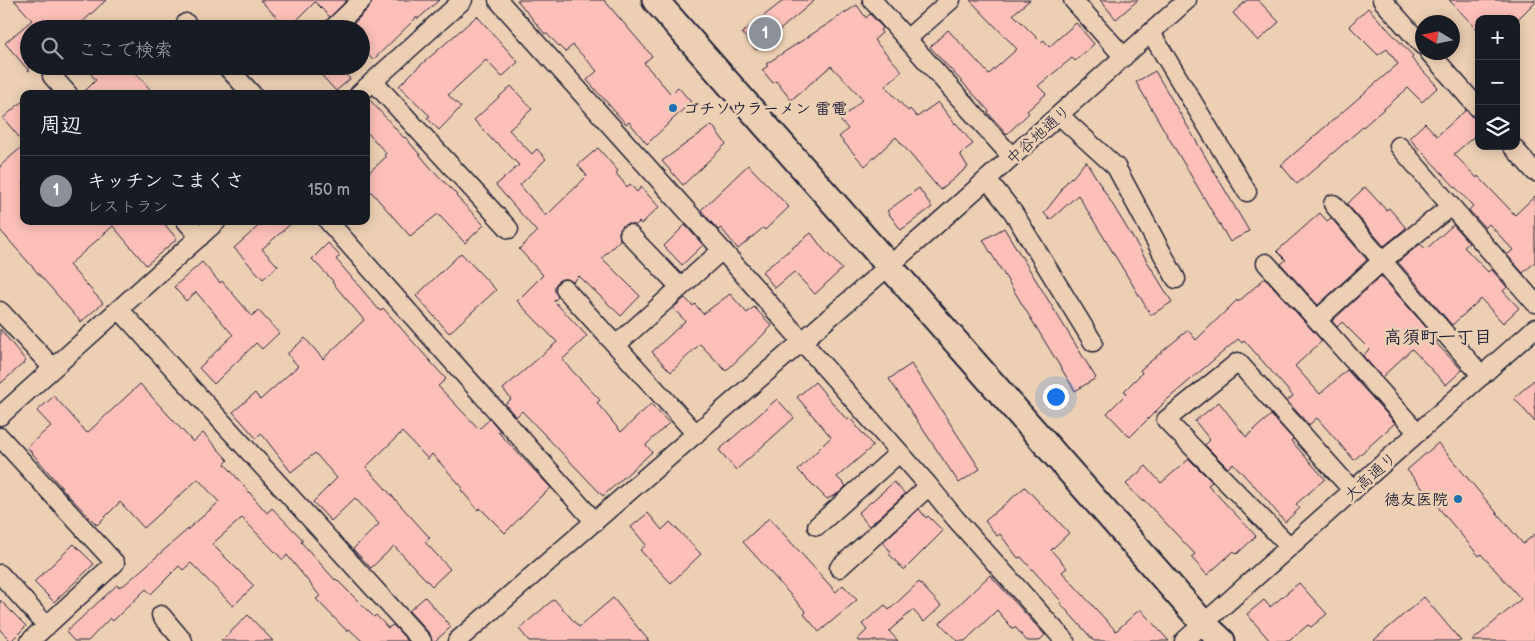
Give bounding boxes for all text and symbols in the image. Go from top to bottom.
pin: 1 [749,14,781,52]
north arrow [1415,15,1460,60]
map controls [1475,15,1520,150]
button: + [1475,15,1520,60]
search box [20,20,370,75]
icon: search [38,34,66,62]
text: ここで検索 [78,39,173,62]
button: − [1475,60,1520,105]
place label: ゴチソウラーメン 雷電 [683,100,847,119]
street label: 中谷地通り [1003,101,1075,169]
marker: ゴチソウラーメン 雷電 [667,102,679,114]
button: layers [1475,105,1520,150]
text: 周辺 [40,113,82,138]
text: キッチン こまくさ [87,170,244,193]
text: 1 [53,181,59,200]
text: 150 m [308,181,350,200]
text: レストラン [87,198,168,217]
district label: 高須町一丁目 [1384,327,1492,348]
your location [1043,384,1069,410]
street label: 大高通り [1341,449,1401,506]
place label: 徳友医院 [1384,491,1448,510]
marker: 徳友医院 [1452,493,1464,505]

